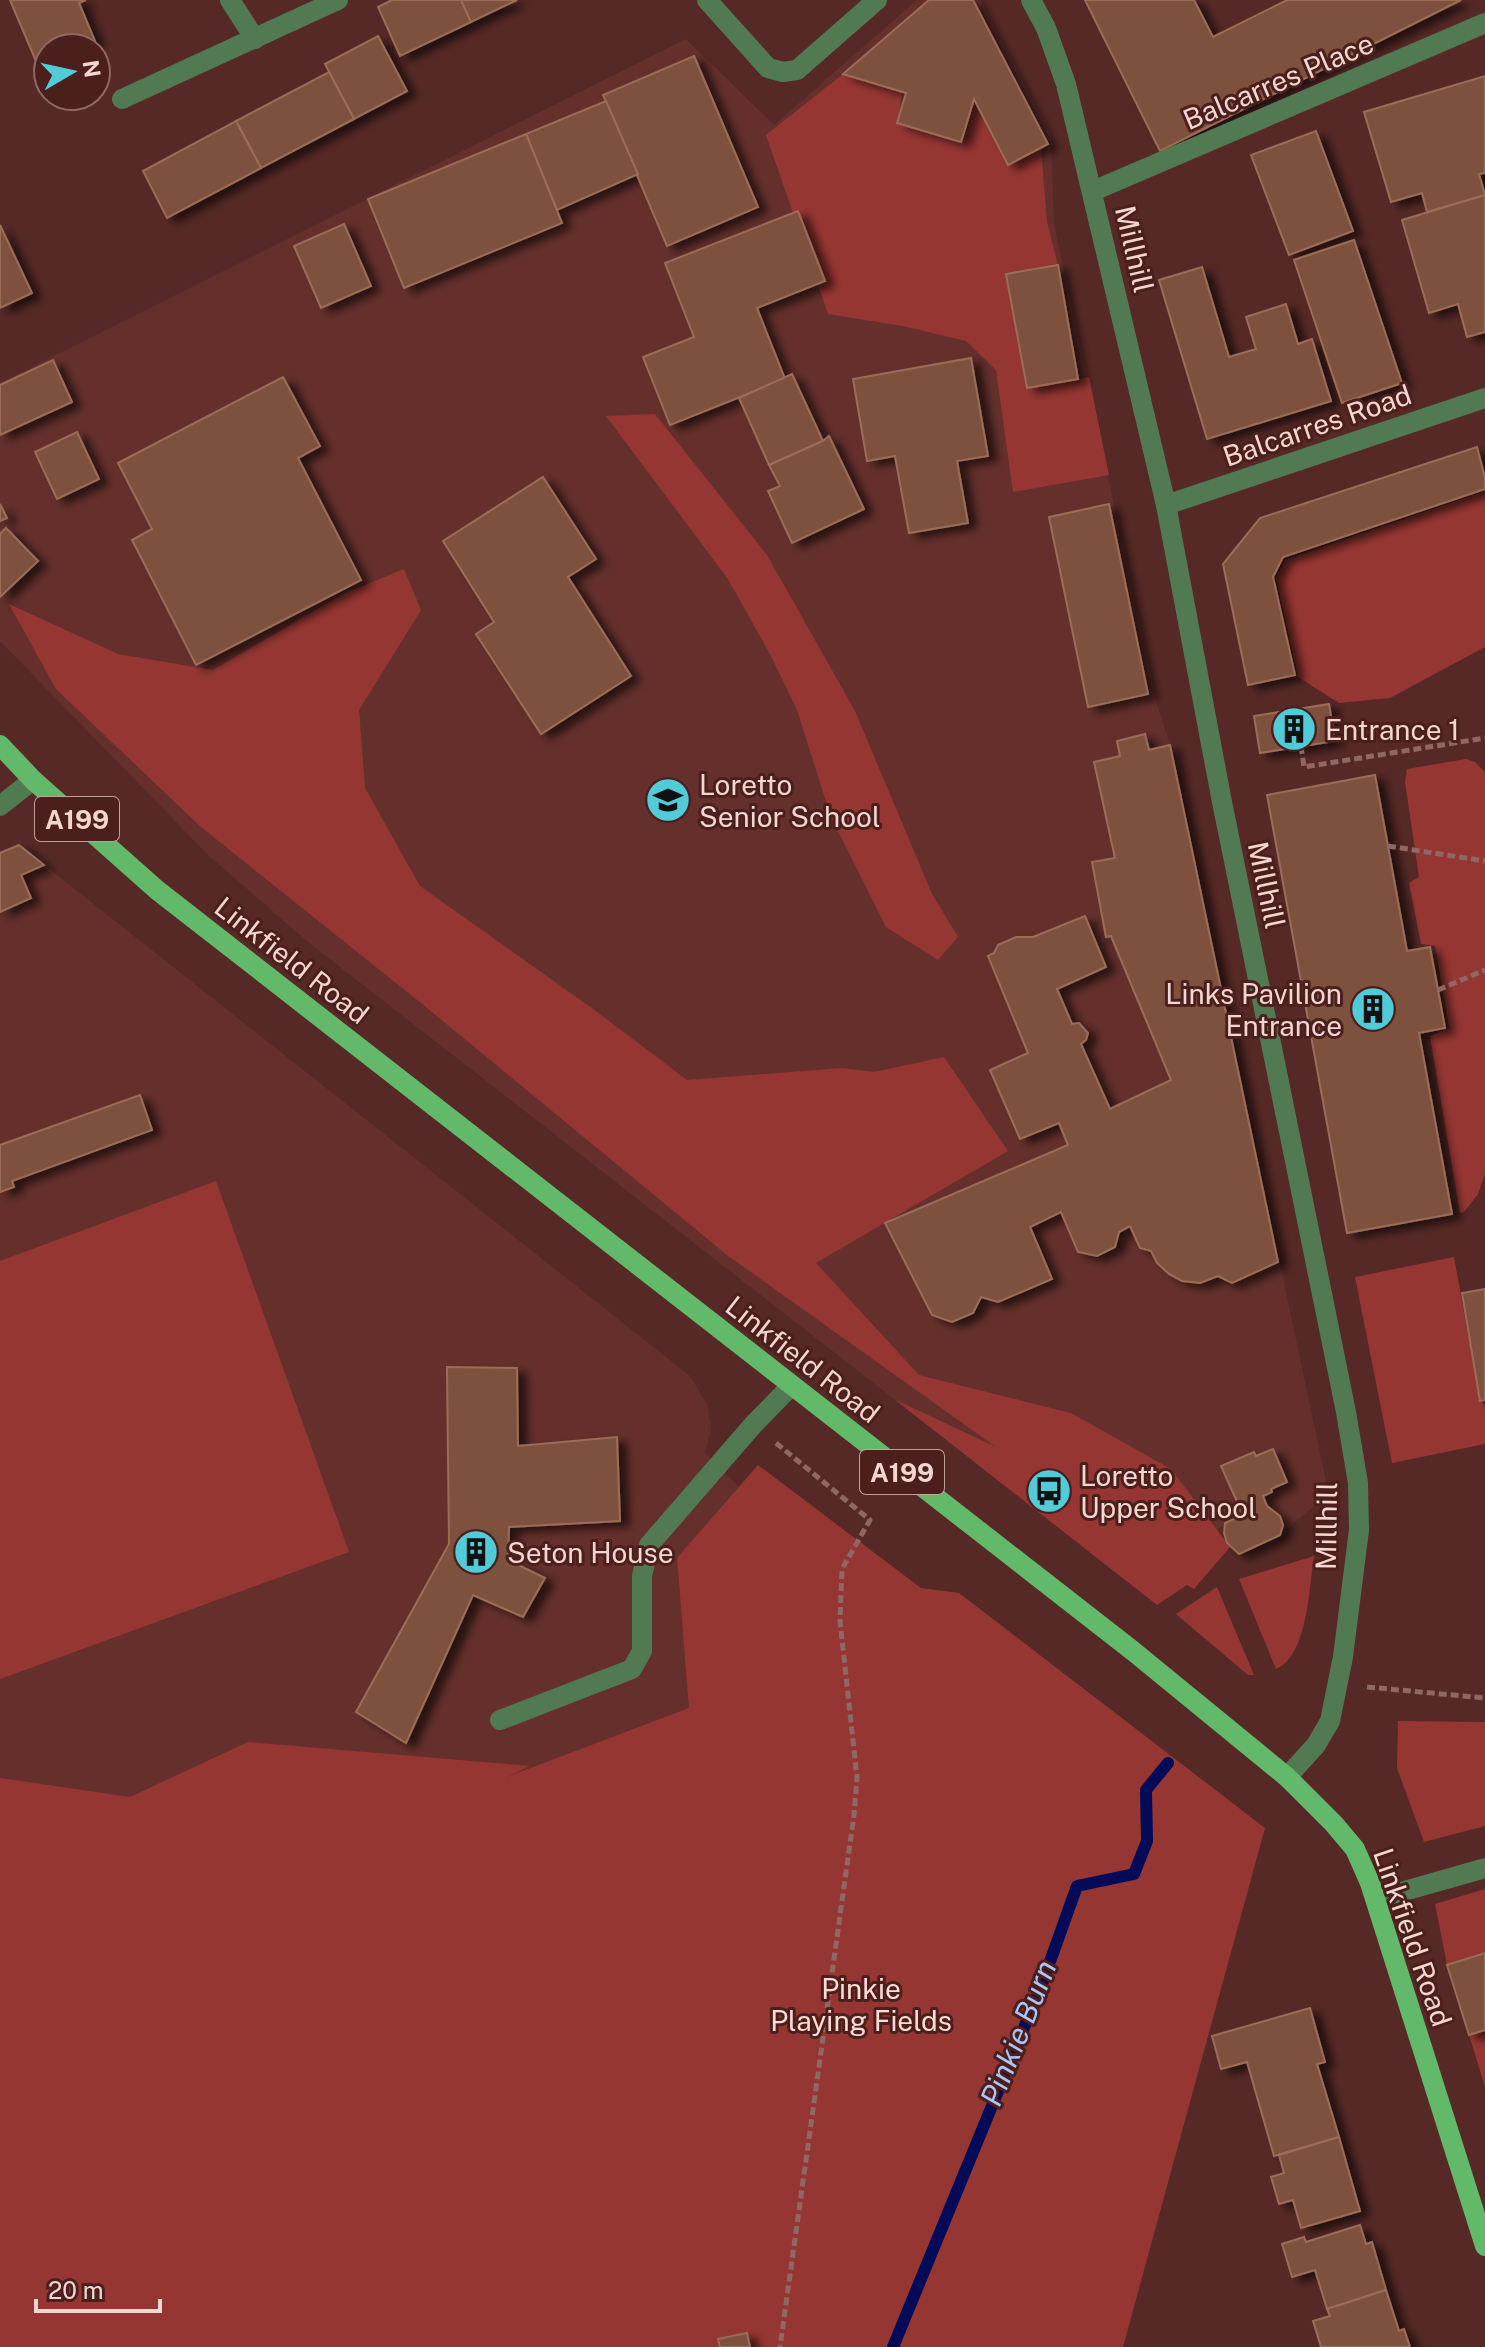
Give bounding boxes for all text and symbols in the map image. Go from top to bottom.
street label: Balcarres Place [1178,26,1378,136]
north arrow [32,32,112,112]
text: N [78,58,106,79]
street label: Millhill [1109,202,1161,296]
street label: Balcarres Road [1218,377,1416,473]
building icon: Entrance 1 [1270,705,1318,753]
place label: Entrance 1 [1325,713,1460,746]
place label: Loretto Senior School [699,768,880,833]
school or university icon: Loretto Senior School [644,776,692,824]
road number: A199 [35,797,119,841]
street label: Millhill [1242,838,1292,932]
street label: Linkfield Road [208,890,376,1030]
place label: Links Pavilion Entrance [1165,977,1342,1042]
building icon: Links Pavilion Entrance [1349,985,1397,1033]
street label: Linkfield Road [719,1289,887,1429]
road number: A199 [860,1450,944,1494]
place label: Loretto Upper School [1080,1459,1257,1524]
bus stop icon: Loretto Upper School [1025,1467,1073,1515]
street label: Millhill [1309,1482,1343,1570]
building icon: Seton House [452,1528,500,1576]
place label: Seton House [507,1536,674,1569]
street label: Linkfield Road [1367,1844,1459,2030]
water label: Pinkie Burn [972,1955,1064,2111]
park label: Pinkie Playing Fields [770,1972,952,2037]
scale bar [36,2263,160,2313]
text: 20 m [48,2276,104,2304]

